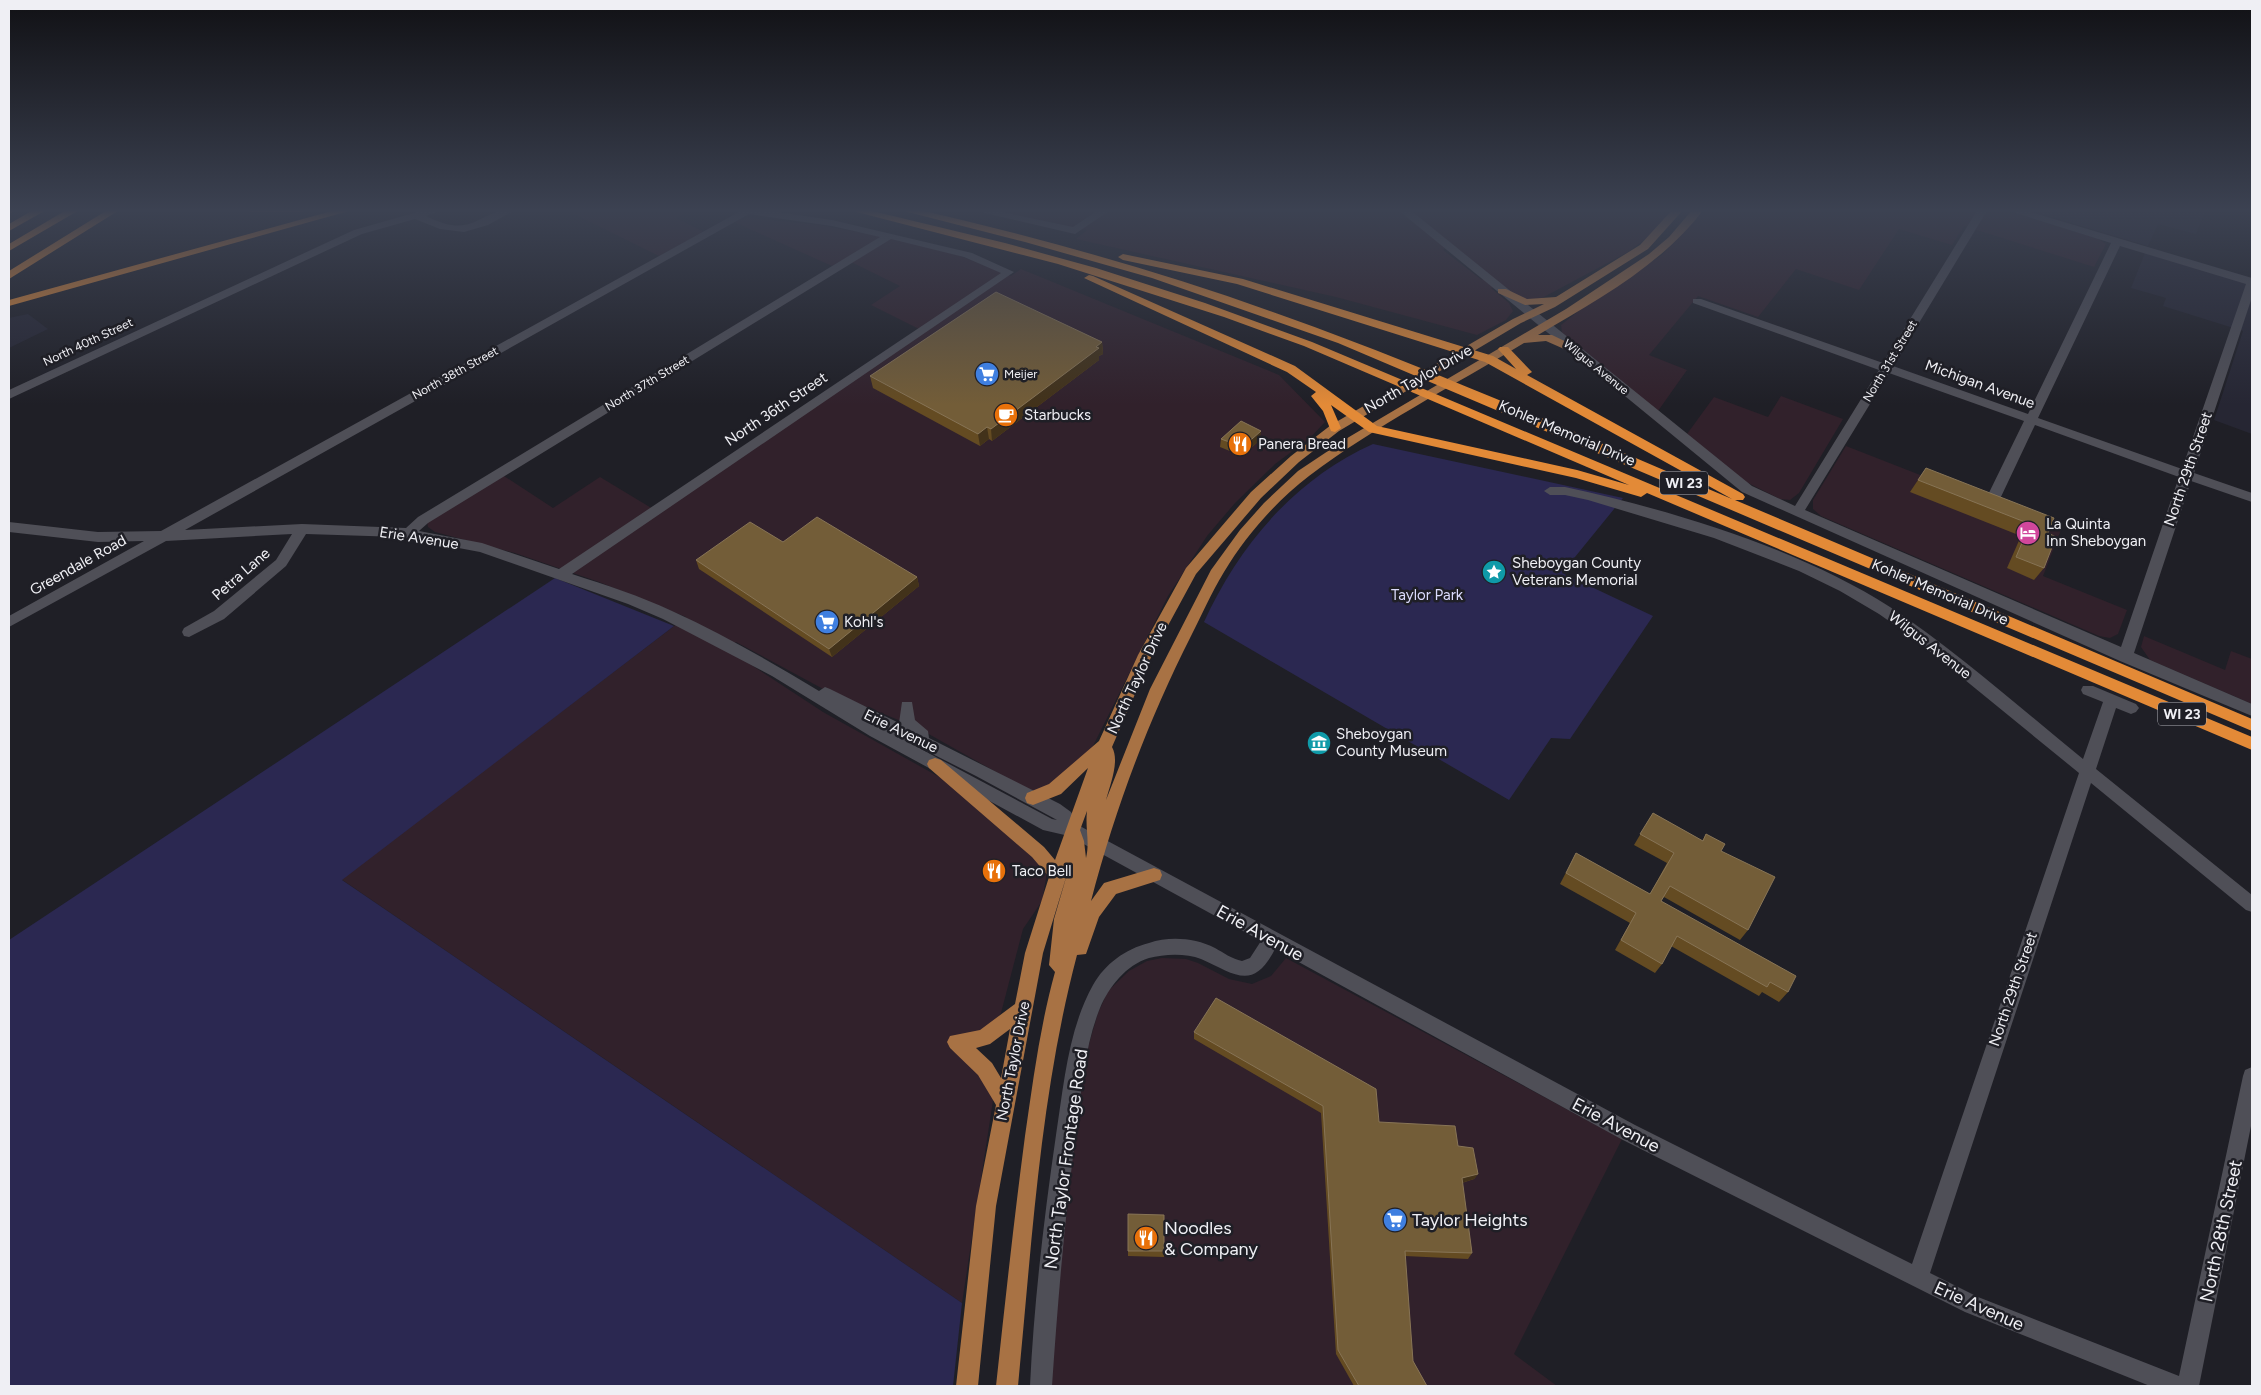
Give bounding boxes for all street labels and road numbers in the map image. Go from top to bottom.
street label: North 40th Street [41,315,136,369]
street label: North 31st Street [1860,317,1920,404]
street label: Wilgus Avenue [1561,336,1632,398]
street label: North Taylor Drive [1361,341,1475,417]
street label: North 38th Street [410,343,501,402]
street label: North 37th Street [603,352,692,414]
street label: Michigan Avenue [1923,356,2037,412]
street label: North 36th Street [721,368,831,450]
street label: Kohler Memorial Drive [1496,396,1638,470]
street label: North 29th Street [2160,409,2216,529]
road number: WI 23 [1660,472,1708,494]
street label: Erie Avenue [378,523,460,553]
street label: Greendale Road [27,531,129,599]
street label: Petra Lane [208,544,274,604]
street label: Kohler Memorial Drive [1869,555,2011,629]
street label: Wilgus Avenue [1885,607,1975,683]
street label: North Taylor Drive [1103,619,1171,737]
road number: WI 23 [2158,702,2206,726]
street label: Erie Avenue [861,705,941,757]
street label: Erie Avenue [1213,900,1307,966]
street label: North 29th Street [1985,929,2041,1049]
street label: North Taylor Drive [993,1000,1033,1122]
street label: North Taylor Frontage Road [1040,1047,1092,1271]
street label: Erie Avenue [1568,1093,1664,1157]
street label: North 28th Street [2195,1158,2247,1304]
street label: Erie Avenue [1931,1276,2028,1336]

